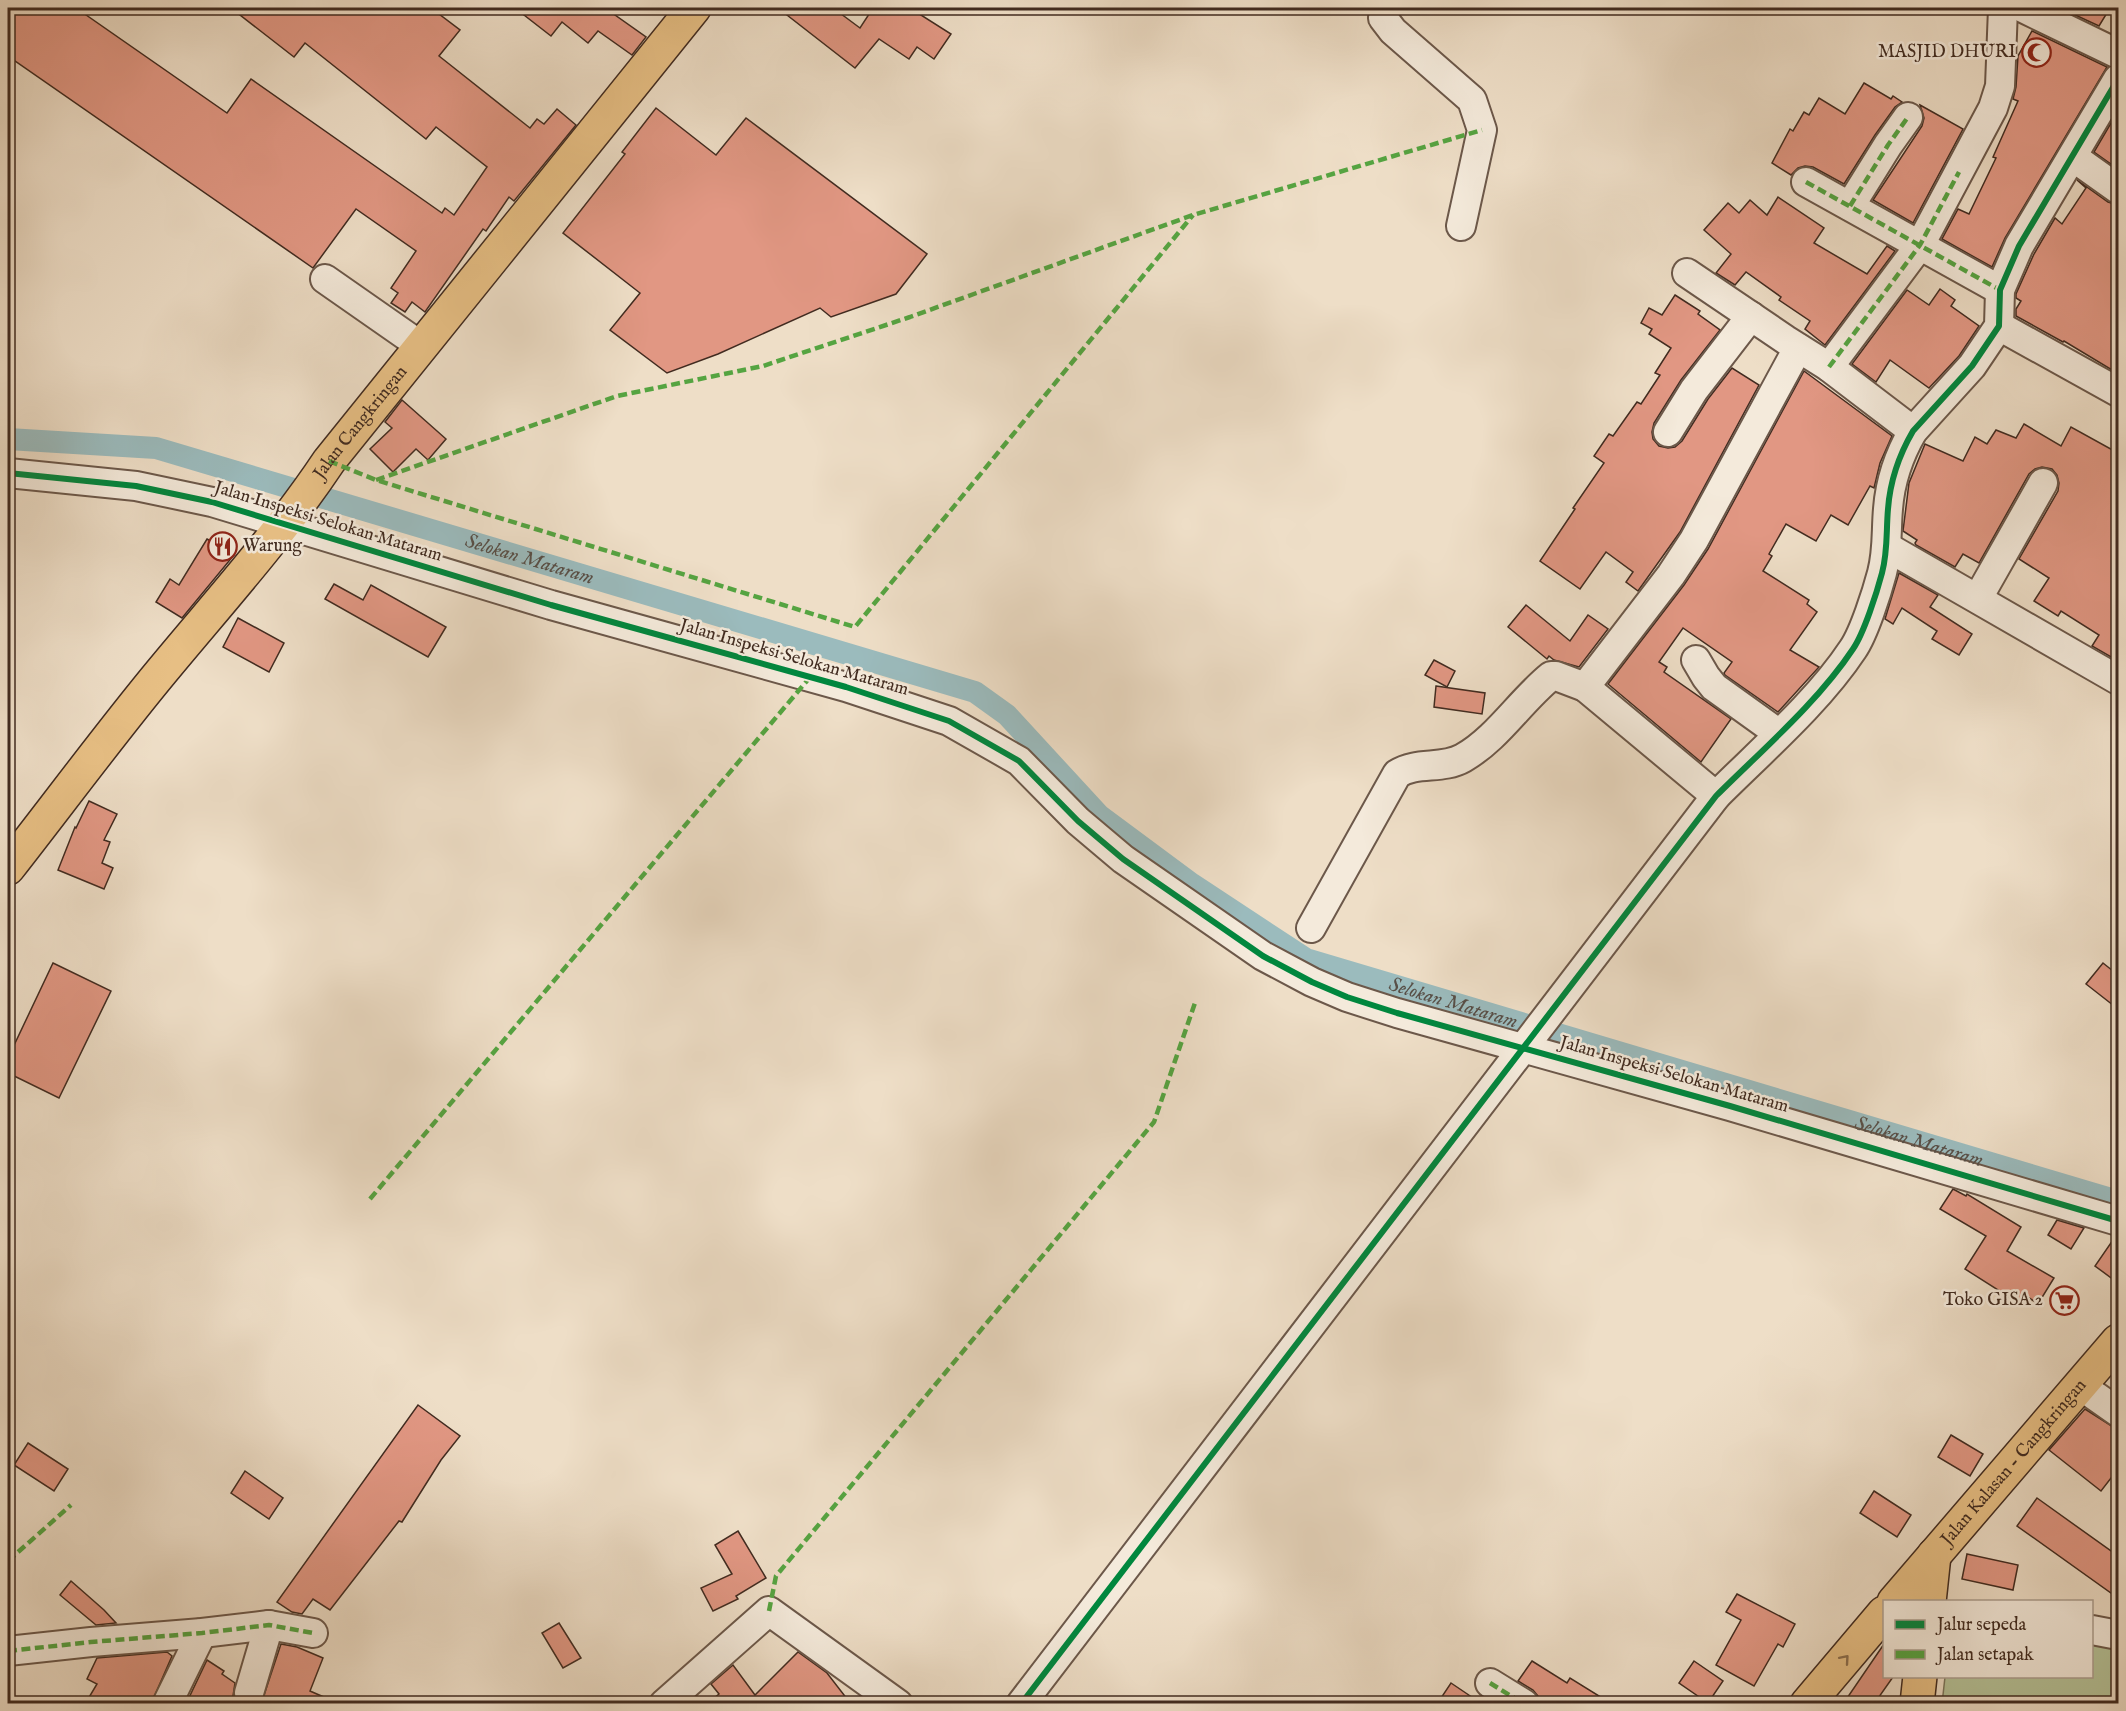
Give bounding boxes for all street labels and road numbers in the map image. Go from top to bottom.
street label: Jalan Cangkringan [307,361,413,486]
street label: Jalan Inspeksi Selokan Mataram [209,476,445,568]
street label: Jalan Inspeksi Selokan Mataram [675,614,911,702]
street label: Jalan Inspeksi Selokan Mataram [1555,1031,1791,1119]
street label: Jalan Kalasan - Cangkringan [1935,1374,2092,1552]

